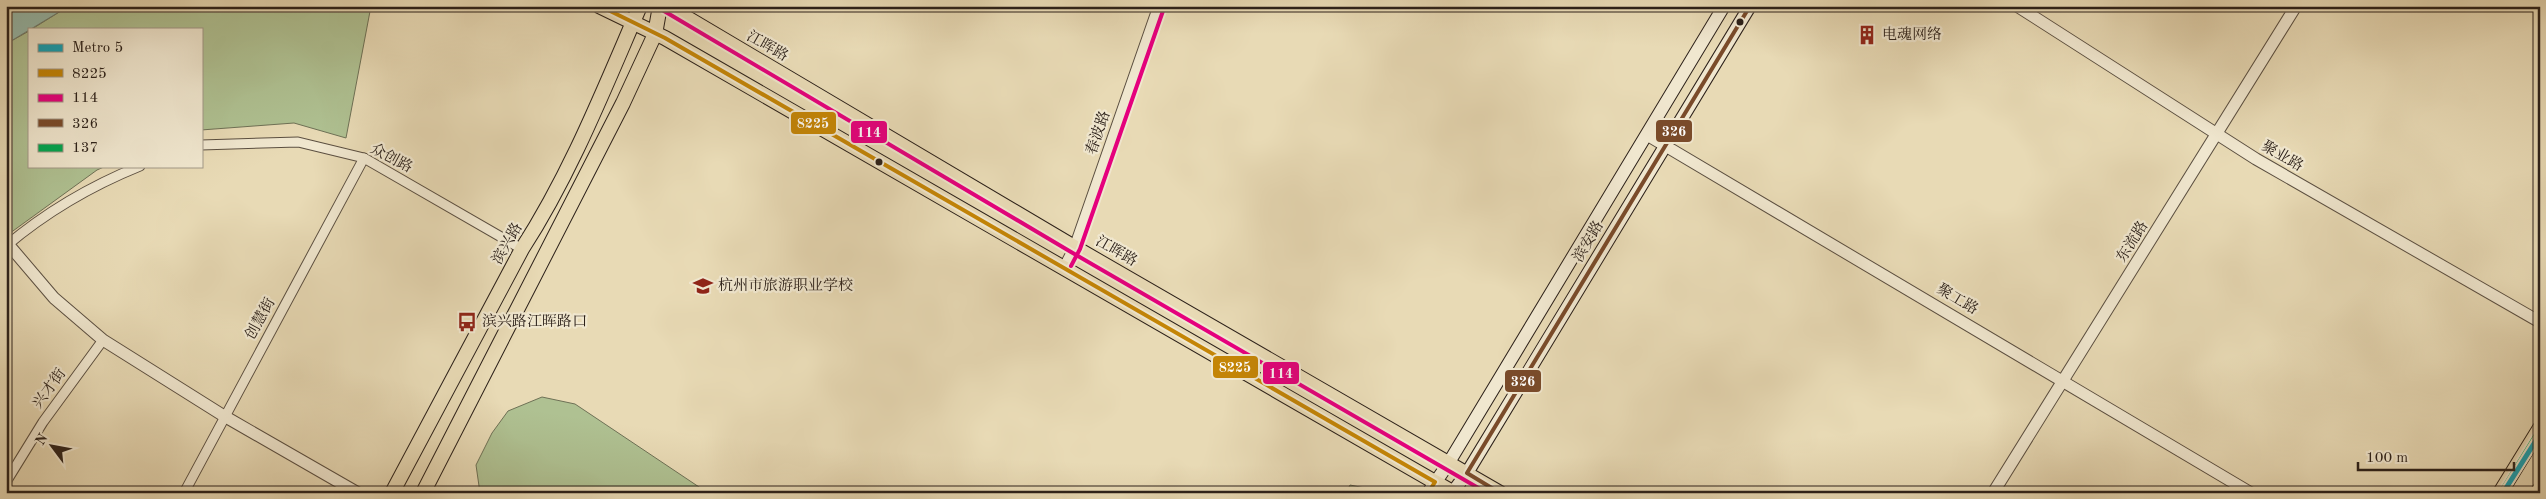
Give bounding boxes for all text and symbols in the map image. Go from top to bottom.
unlabelled marker [1735,17,1745,27]
building icon: 电魂网络 [1856,24,1878,46]
place label: 电魂网络 [1882,26,1942,43]
legend [28,28,202,168]
street label: 江晖路 [744,28,791,65]
text: Metro 5 [72,41,123,56]
text: 8225 [72,67,107,82]
text: 114 [72,91,98,106]
street label: 春波路 [1083,109,1113,157]
line badge: 8225 [790,111,837,135]
text: 326 [72,117,98,132]
text: 8225 [797,117,829,131]
line badge: 326 [1655,119,1693,143]
line badge: 114 [850,120,888,144]
text: 326 [1662,125,1686,139]
text: 114 [857,126,881,140]
street label: 聚业路 [2259,138,2306,175]
street label: 众创路 [368,140,415,176]
text: 137 [72,141,98,156]
unlabelled marker [874,157,884,167]
street label: 滨安路 [1569,218,1607,265]
street label: 东流路 [2113,218,2151,265]
street label: 滨兴路 [489,220,526,267]
street label: 江晖路 [1093,233,1140,270]
school or university icon: 杭州市旅游职业学校 [692,275,714,297]
place label: 杭州市旅游职业学校 [718,277,853,294]
street label: 聚工路 [1934,280,1981,318]
street label: 创慧街 [242,295,278,342]
bus stop icon: 滨兴路江晖路口 [456,311,478,333]
place label: 滨兴路江晖路口 [482,313,587,330]
line badge: 8225 [1212,355,1259,379]
text: 8225 [1219,361,1251,375]
line badge: 114 [1262,361,1300,385]
street label: 兴才街 [29,365,69,412]
text: 114 [1269,367,1293,381]
line badge: 326 [1504,369,1542,393]
text: 326 [1511,375,1535,389]
north arrow [28,422,78,472]
text: N [33,431,51,448]
scale bar [2358,439,2515,471]
text: 100 m [2366,451,2408,466]

